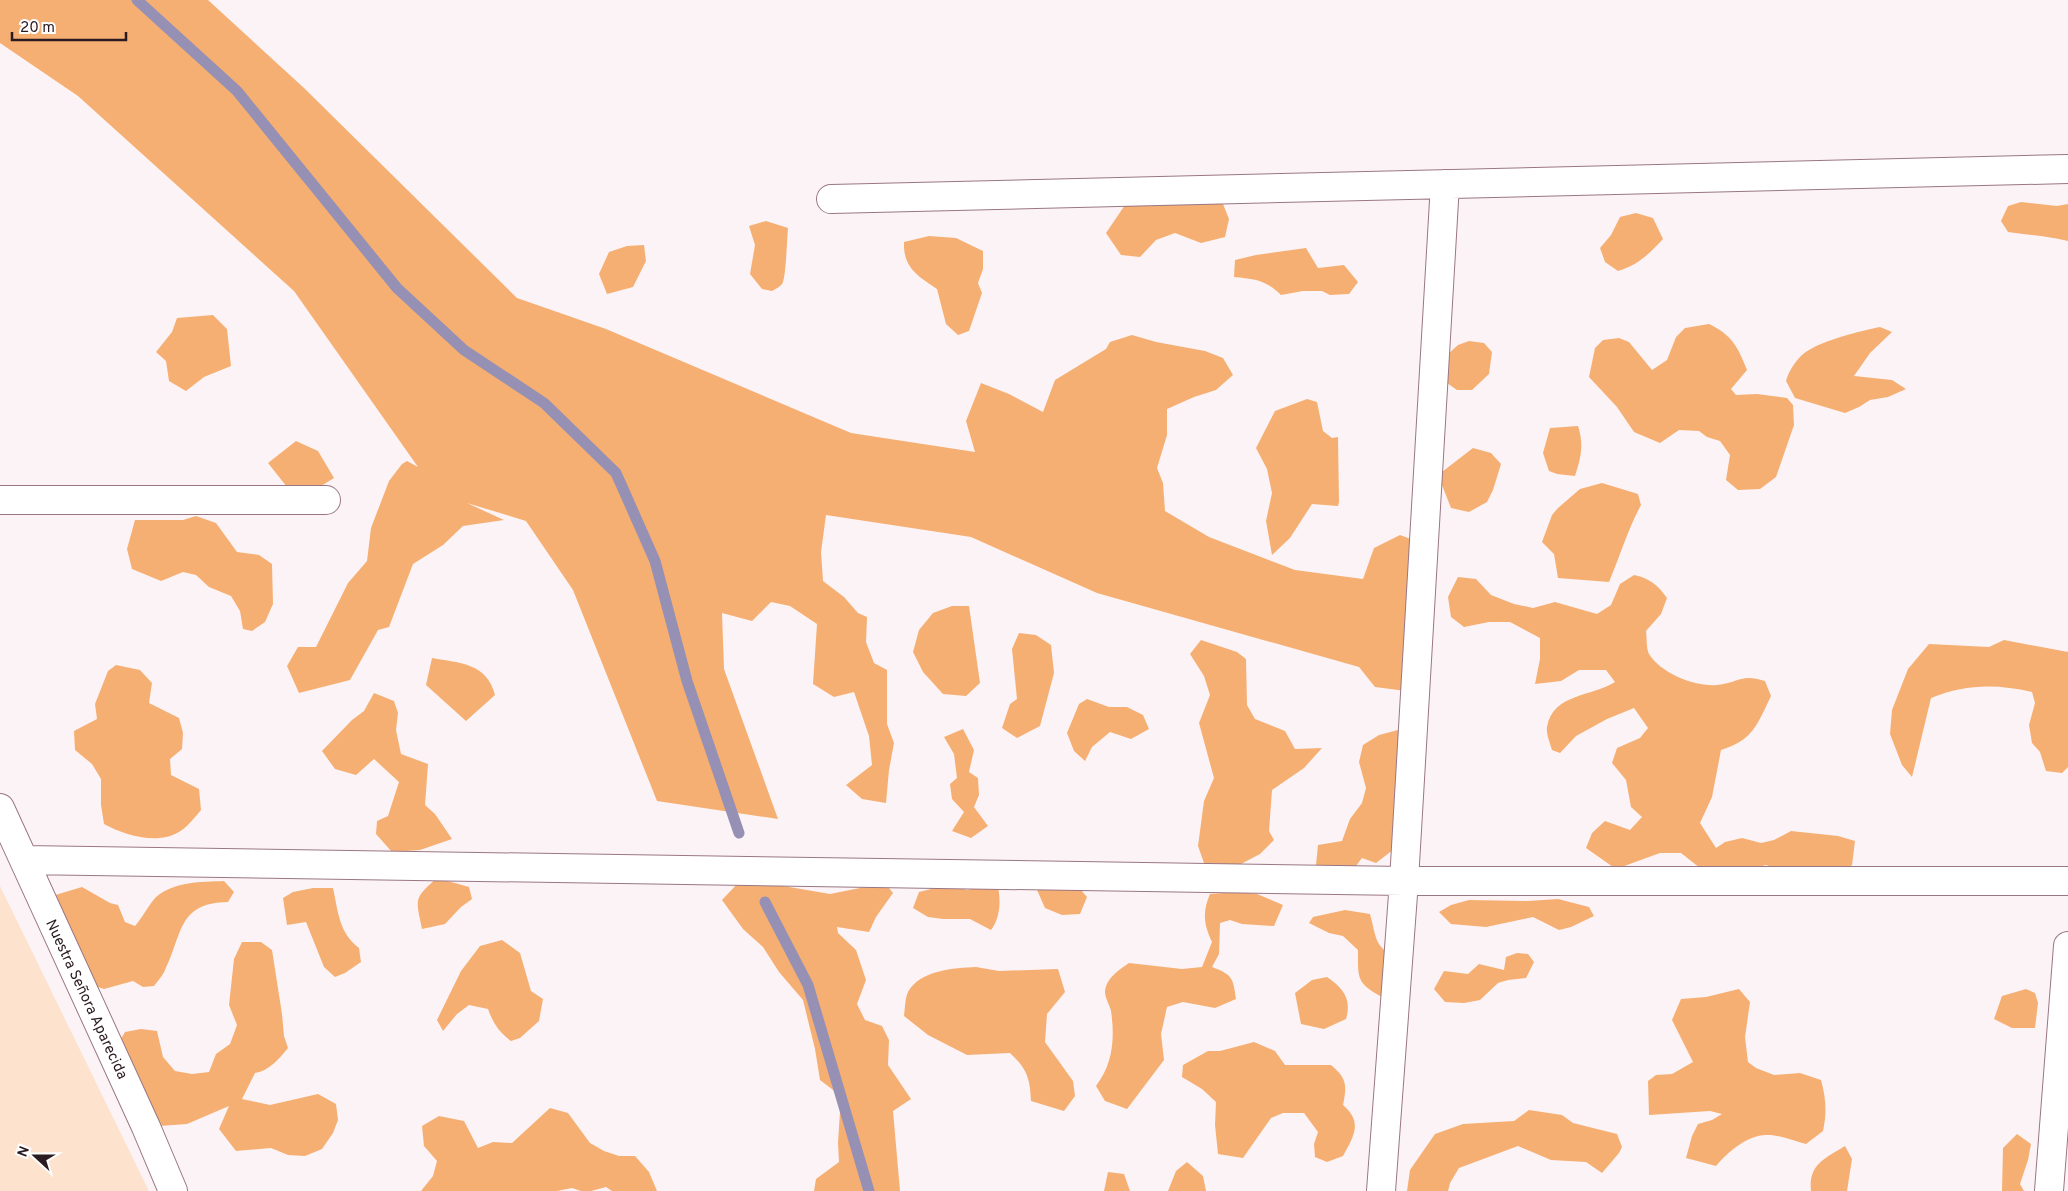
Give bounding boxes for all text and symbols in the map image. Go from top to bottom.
scale bar [12,10,126,42]
text: 20 m [20,19,55,38]
street label: Nuestra Señora Aparecida [40,917,131,1083]
north arrow [10,1131,60,1181]
text: N [15,1144,34,1160]

